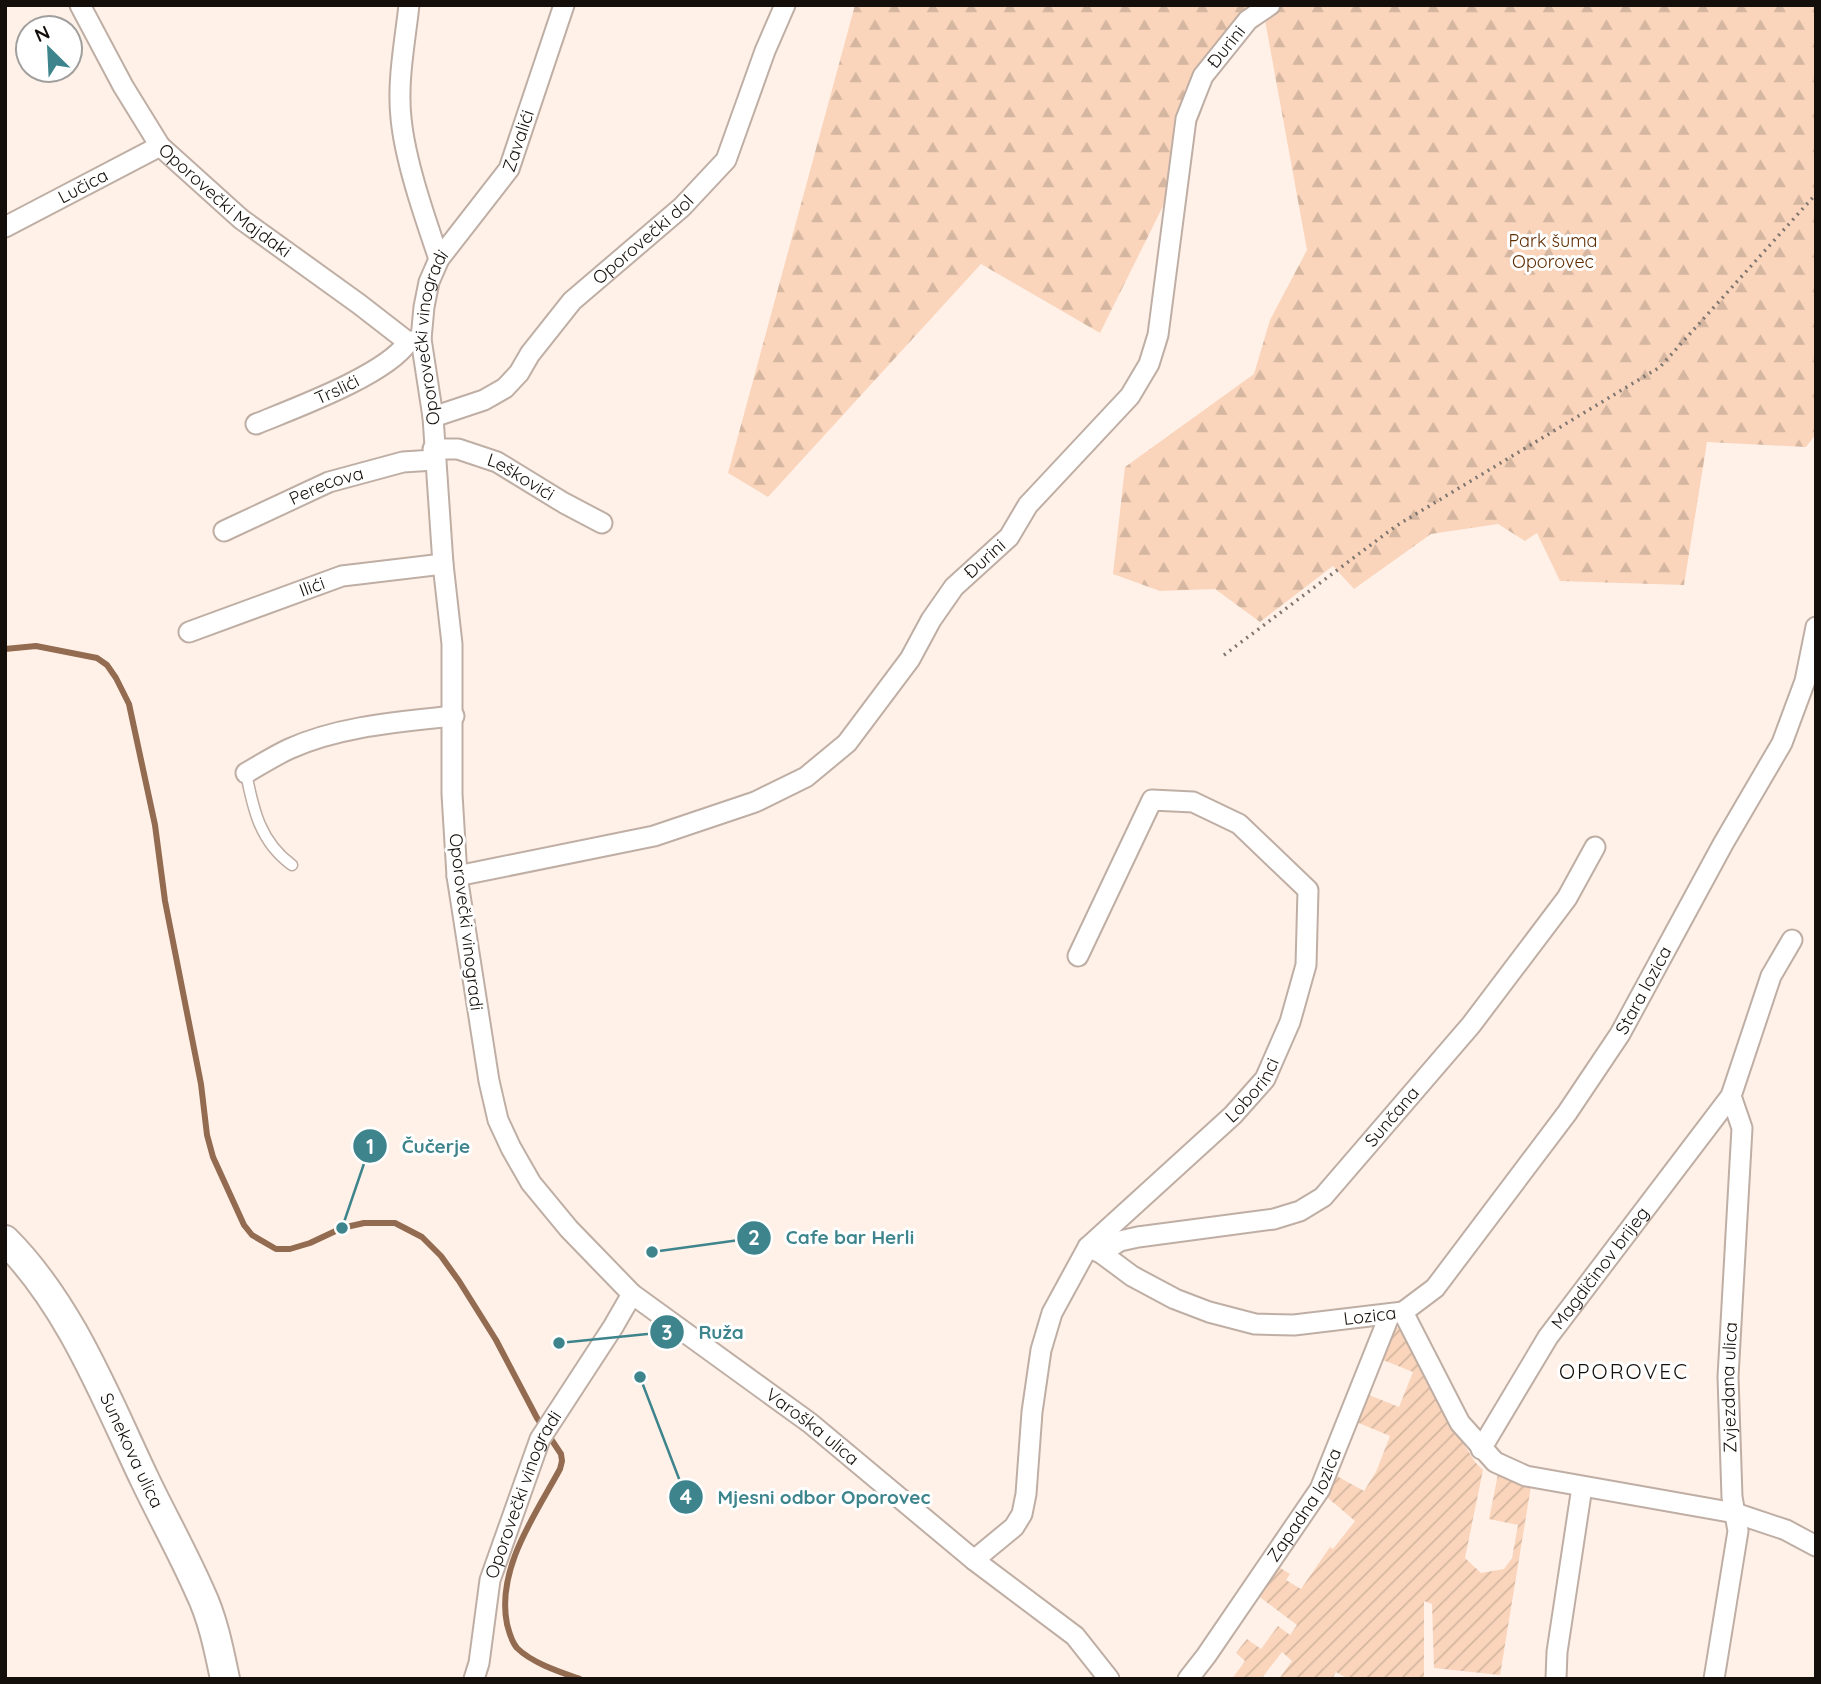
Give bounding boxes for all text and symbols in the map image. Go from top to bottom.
north arrow [14,14,84,84]
text: N [31,20,53,47]
street label: Đurini [1202,21,1250,73]
street label: Zavalići [497,107,539,175]
street label: Oporovečki Majdaki [154,138,296,262]
street label: Lučica [54,163,112,208]
street label: Oporovečki dol [588,190,698,289]
park label: Park šuma Oporovec [1508,229,1598,273]
street label: Oporovečki vinogradi [408,245,453,426]
street label: Trslići [311,369,363,410]
street label: Leškovići [484,448,559,505]
street label: Perecova [285,461,366,510]
street label: Đurini [959,534,1010,583]
street label: Ilići [296,571,328,602]
street label: Oporovečki vinogradi [444,832,489,1012]
street label: Stara lozica [1610,942,1676,1038]
street label: Loborinci [1220,1054,1284,1128]
street label: Sunčana [1359,1082,1424,1151]
callout: Čučerje [353,1126,485,1166]
text: 1 [366,1133,374,1159]
text: Čučerje [402,1134,470,1158]
street label: Magdičinov brijeg [1546,1202,1654,1334]
callout: Cafe bar Herli [737,1218,928,1258]
text: 2 [748,1224,760,1250]
text: Cafe bar Herli [786,1225,914,1249]
street label: Lozica [1342,1301,1397,1330]
callout: Ruža [650,1312,758,1352]
text: 3 [661,1319,673,1345]
text: Ruža [698,1320,744,1344]
street label: Zvjezdana ulica [1716,1321,1742,1453]
district label: OPOROVEC [1559,1358,1689,1384]
street label: Varoška ulica [761,1383,864,1470]
street label: Sunekova ulica [95,1389,169,1512]
street label: Oporovečki vinogradi [479,1406,566,1582]
street label: Zapadna lozica [1262,1445,1346,1566]
callout: Mjesni odbor Oporovec [668,1477,944,1517]
text: 4 [680,1483,692,1509]
text: Mjesni odbor Oporovec [718,1485,931,1509]

